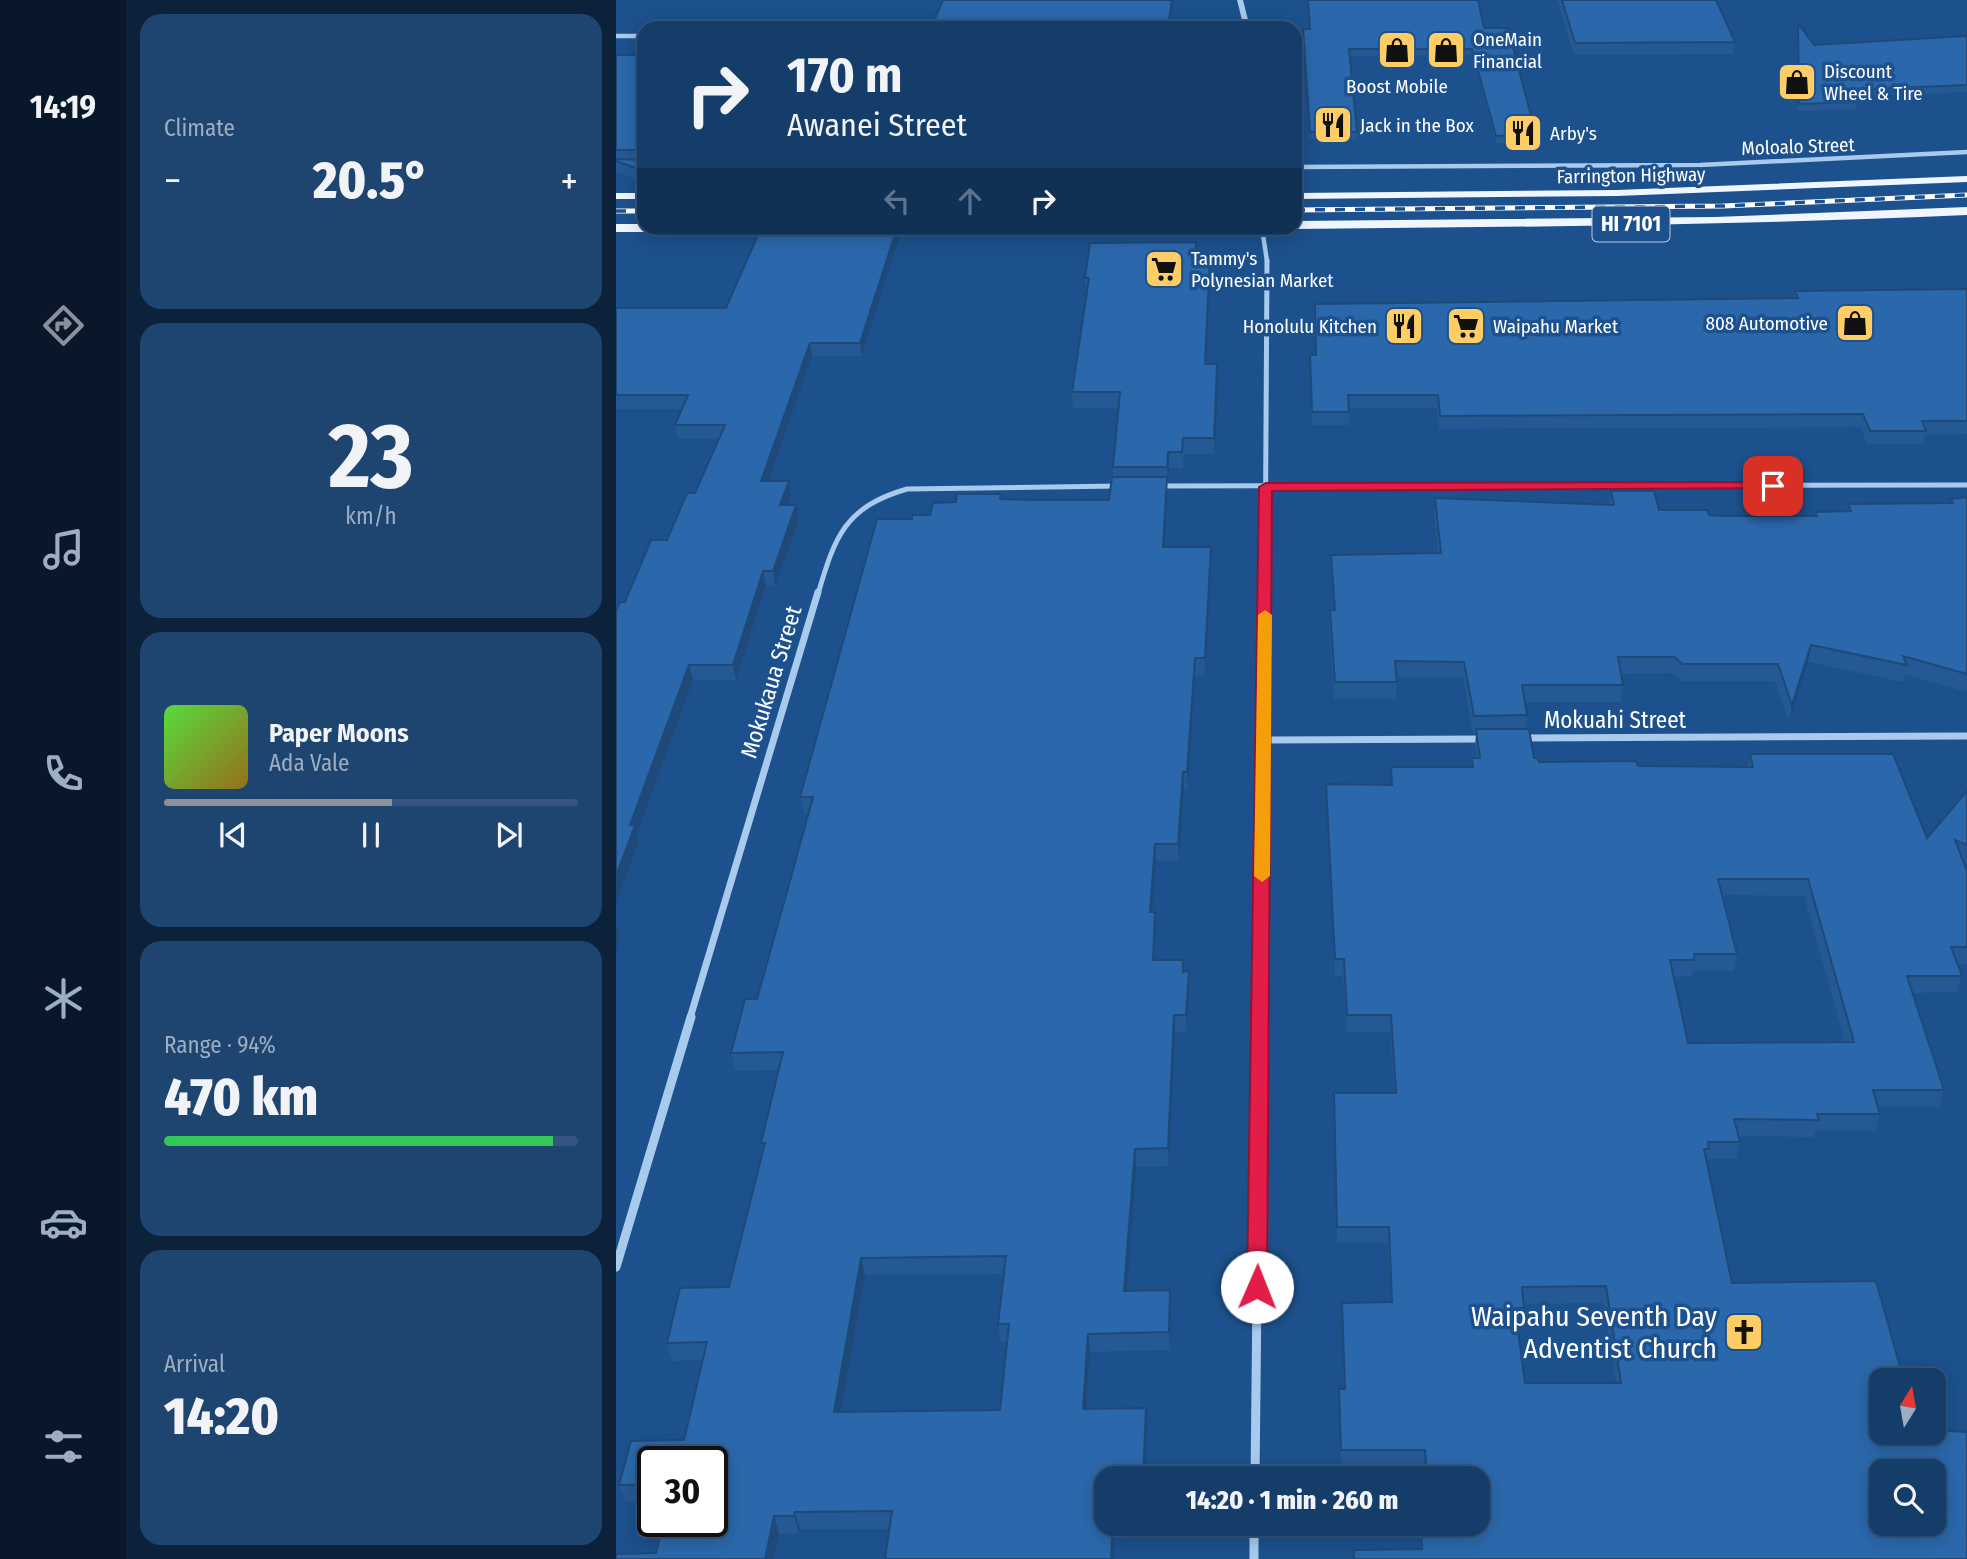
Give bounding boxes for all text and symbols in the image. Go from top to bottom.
place label: OneMain Financial [1473,28,1542,73]
shop icon: Boost Mobile [1376,29,1418,71]
shop icon: OneMain Financial [1425,29,1467,71]
text: 170 m [787,46,903,105]
icon: right [672,49,763,140]
place label: Discount Wheel & Tire [1824,60,1923,105]
shop icon: Discount Wheel & Tire [1776,61,1818,103]
place label: Boost Mobile [1346,75,1448,98]
text: 14:19 [30,88,96,126]
restaurant icon: Jack in the Box [1312,104,1354,146]
text: Awanei Street [787,106,967,144]
restaurant icon: Arby's [1502,112,1544,154]
text: Climate [164,114,235,142]
place label: Jack in the Box [1360,114,1475,137]
place label: Arby's [1550,122,1597,145]
street label: Moloalo Street [1741,133,1856,160]
text: 20.5° [313,149,429,212]
text: − [164,158,181,204]
text: + [561,158,578,204]
street label: Farrington Highway [1556,163,1706,188]
icon: left [878,182,916,220]
icon: ahead [951,182,989,220]
icon: right [1024,182,1062,220]
road number: HI 7101 [1592,206,1670,242]
place label: Tammy's Polynesian Market [1191,247,1334,292]
supermarket icon: Tammy's Polynesian Market [1143,248,1185,290]
icon: directions [39,301,88,350]
shop icon: 808 Automotive [1834,302,1876,344]
restaurant icon: Honolulu Kitchen [1383,305,1425,347]
supermarket icon: Waipahu Market [1445,305,1487,347]
place label: 808 Automotive [1705,312,1828,335]
place label: Honolulu Kitchen [1243,315,1377,338]
place label: Waipahu Market [1493,315,1619,338]
text: 23 [328,402,414,511]
pin [1743,456,1803,516]
icon: arrive [1754,467,1792,505]
text: km/h [345,502,397,530]
icon: music [39,525,88,574]
street label: Mokukaua Street [735,602,808,762]
street label: Mokuahi Street [1544,706,1687,734]
text: Paper Moons [269,718,409,749]
icon: phone [39,749,88,798]
text: Ada Vale [269,749,349,777]
icon: previous [214,816,252,854]
icon: pause [352,816,390,854]
icon: next [490,816,528,854]
icon: climate [39,974,88,1023]
text: Range · 94% [164,1031,276,1059]
text: 470 km [164,1066,318,1129]
icon: car [39,1198,88,1247]
position arrow [1220,1250,1294,1324]
place label: Waipahu Seventh Day Adventist Church [1471,1300,1717,1365]
church icon: Waipahu Seventh Day Adventist Church [1723,1311,1765,1353]
text: Arrival [164,1350,225,1378]
north arrow [1869,1368,1946,1446]
map controls [1869,1368,1946,1536]
text: 14:20 [164,1385,279,1448]
icon: filters [39,1422,88,1471]
speed limit sign: 30 [637,1446,728,1537]
button: search [1869,1459,1946,1536]
text: 14:20 · 1 min · 260 m [1186,1485,1398,1516]

